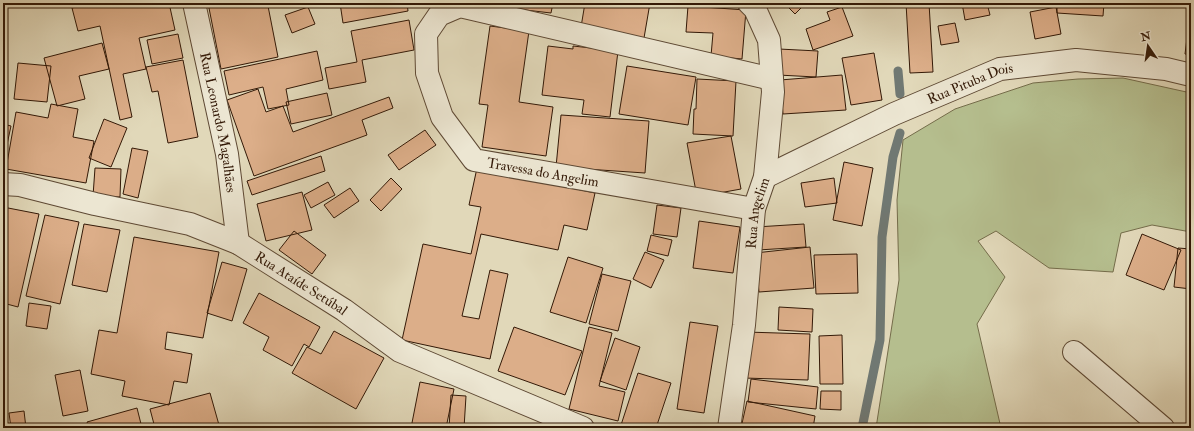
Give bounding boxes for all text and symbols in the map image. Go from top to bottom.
north arrow [1128,26,1168,66]
text: N [1139,29,1153,44]
street label: Rua Leonardo Magalhães [196,51,240,194]
street label: Rua Pituba Dois [925,59,1014,108]
street label: Travessa do Angelim [486,154,600,191]
street label: Rua Angelim [743,175,773,250]
street label: Rua Ataíde Setúbal [252,248,351,319]

